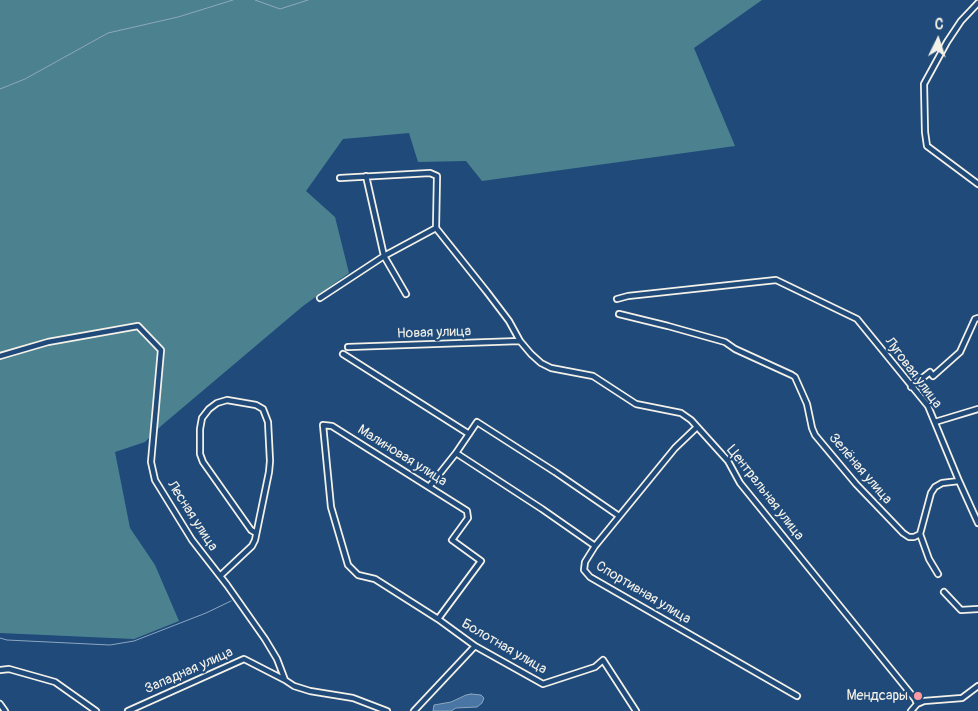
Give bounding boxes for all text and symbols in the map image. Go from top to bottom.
north arrow [913,15,963,65]
text: С [934,16,944,33]
street label: Новая улица [397,323,471,343]
street label: Луговая улица [881,334,945,412]
street label: Малиновая улица [354,422,450,490]
street label: Зелёная улица [825,430,895,508]
street label: Центральная улица [723,442,807,544]
street label: Лесная улица [163,478,221,554]
street label: Спортивная улица [592,558,694,628]
street label: Болотная улица [458,616,550,678]
street label: Западная улица [142,644,236,698]
place label: Мендсары [846,688,908,704]
marker: Мендсары [912,690,924,702]

